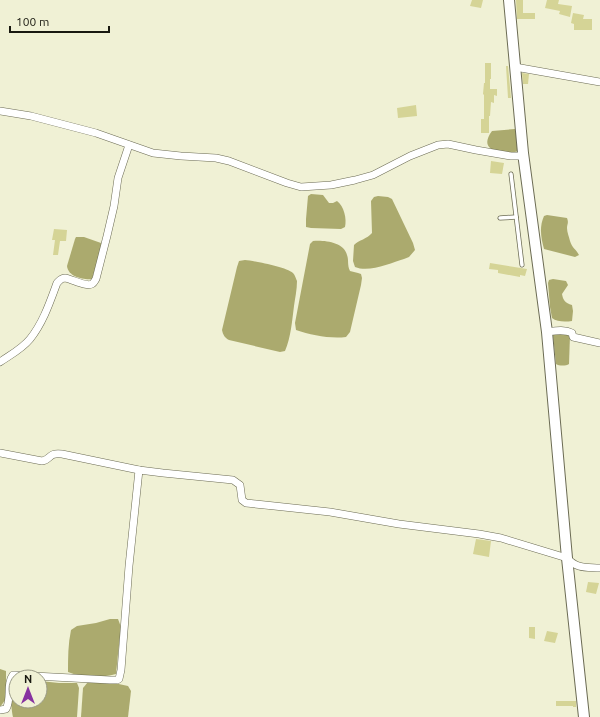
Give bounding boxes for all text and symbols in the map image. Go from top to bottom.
scale bar [10,8,109,34]
text: 100 m [16,15,49,28]
north arrow [8,669,48,709]
text: N [24,673,32,685]

